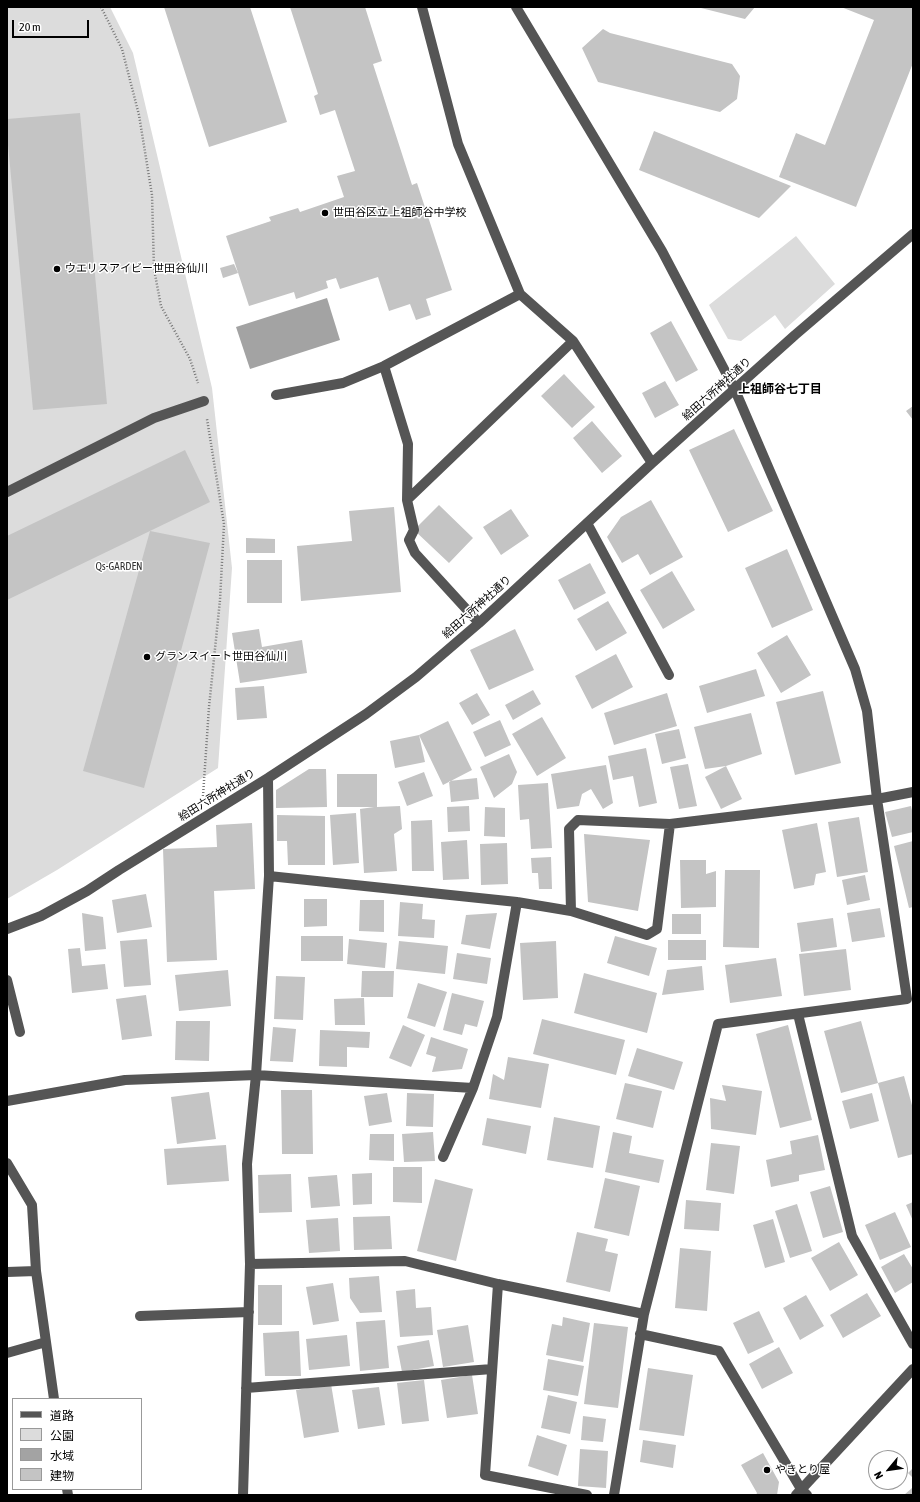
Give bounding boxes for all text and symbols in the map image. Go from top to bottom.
scale bar [14,12,91,38]
text: 20 m [19,20,41,34]
place label: 世田谷区立 上祖師谷中学校 [333,206,467,220]
marker: 世田谷区立 上祖師谷中学校 [320,208,330,218]
place label: ウエリスアイビー世田谷仙川 [65,262,208,276]
marker: ウエリスアイビー世田谷仙川 [52,264,62,274]
street label: 給田六所神社通り [680,355,754,423]
district label: 上祖師谷七丁目 [738,382,822,396]
park label: Qs-GARDEN [95,560,143,574]
street label: 給田六所神社通り [440,573,514,641]
place label: グランスイート世田谷仙川 [155,650,287,664]
marker: グランスイート世田谷仙川 [142,652,152,662]
street label: 給田六所神社通り [176,766,258,824]
legend [12,1398,142,1490]
text: 道路 [50,1409,74,1423]
text: 公園 [50,1429,74,1443]
text: 水域 [50,1449,74,1463]
north arrow [868,1450,908,1490]
place label: やきとり屋 [775,1463,830,1477]
marker: やきとり屋 [762,1465,772,1475]
text: 建物 [50,1469,74,1483]
text: N [872,1470,885,1481]

